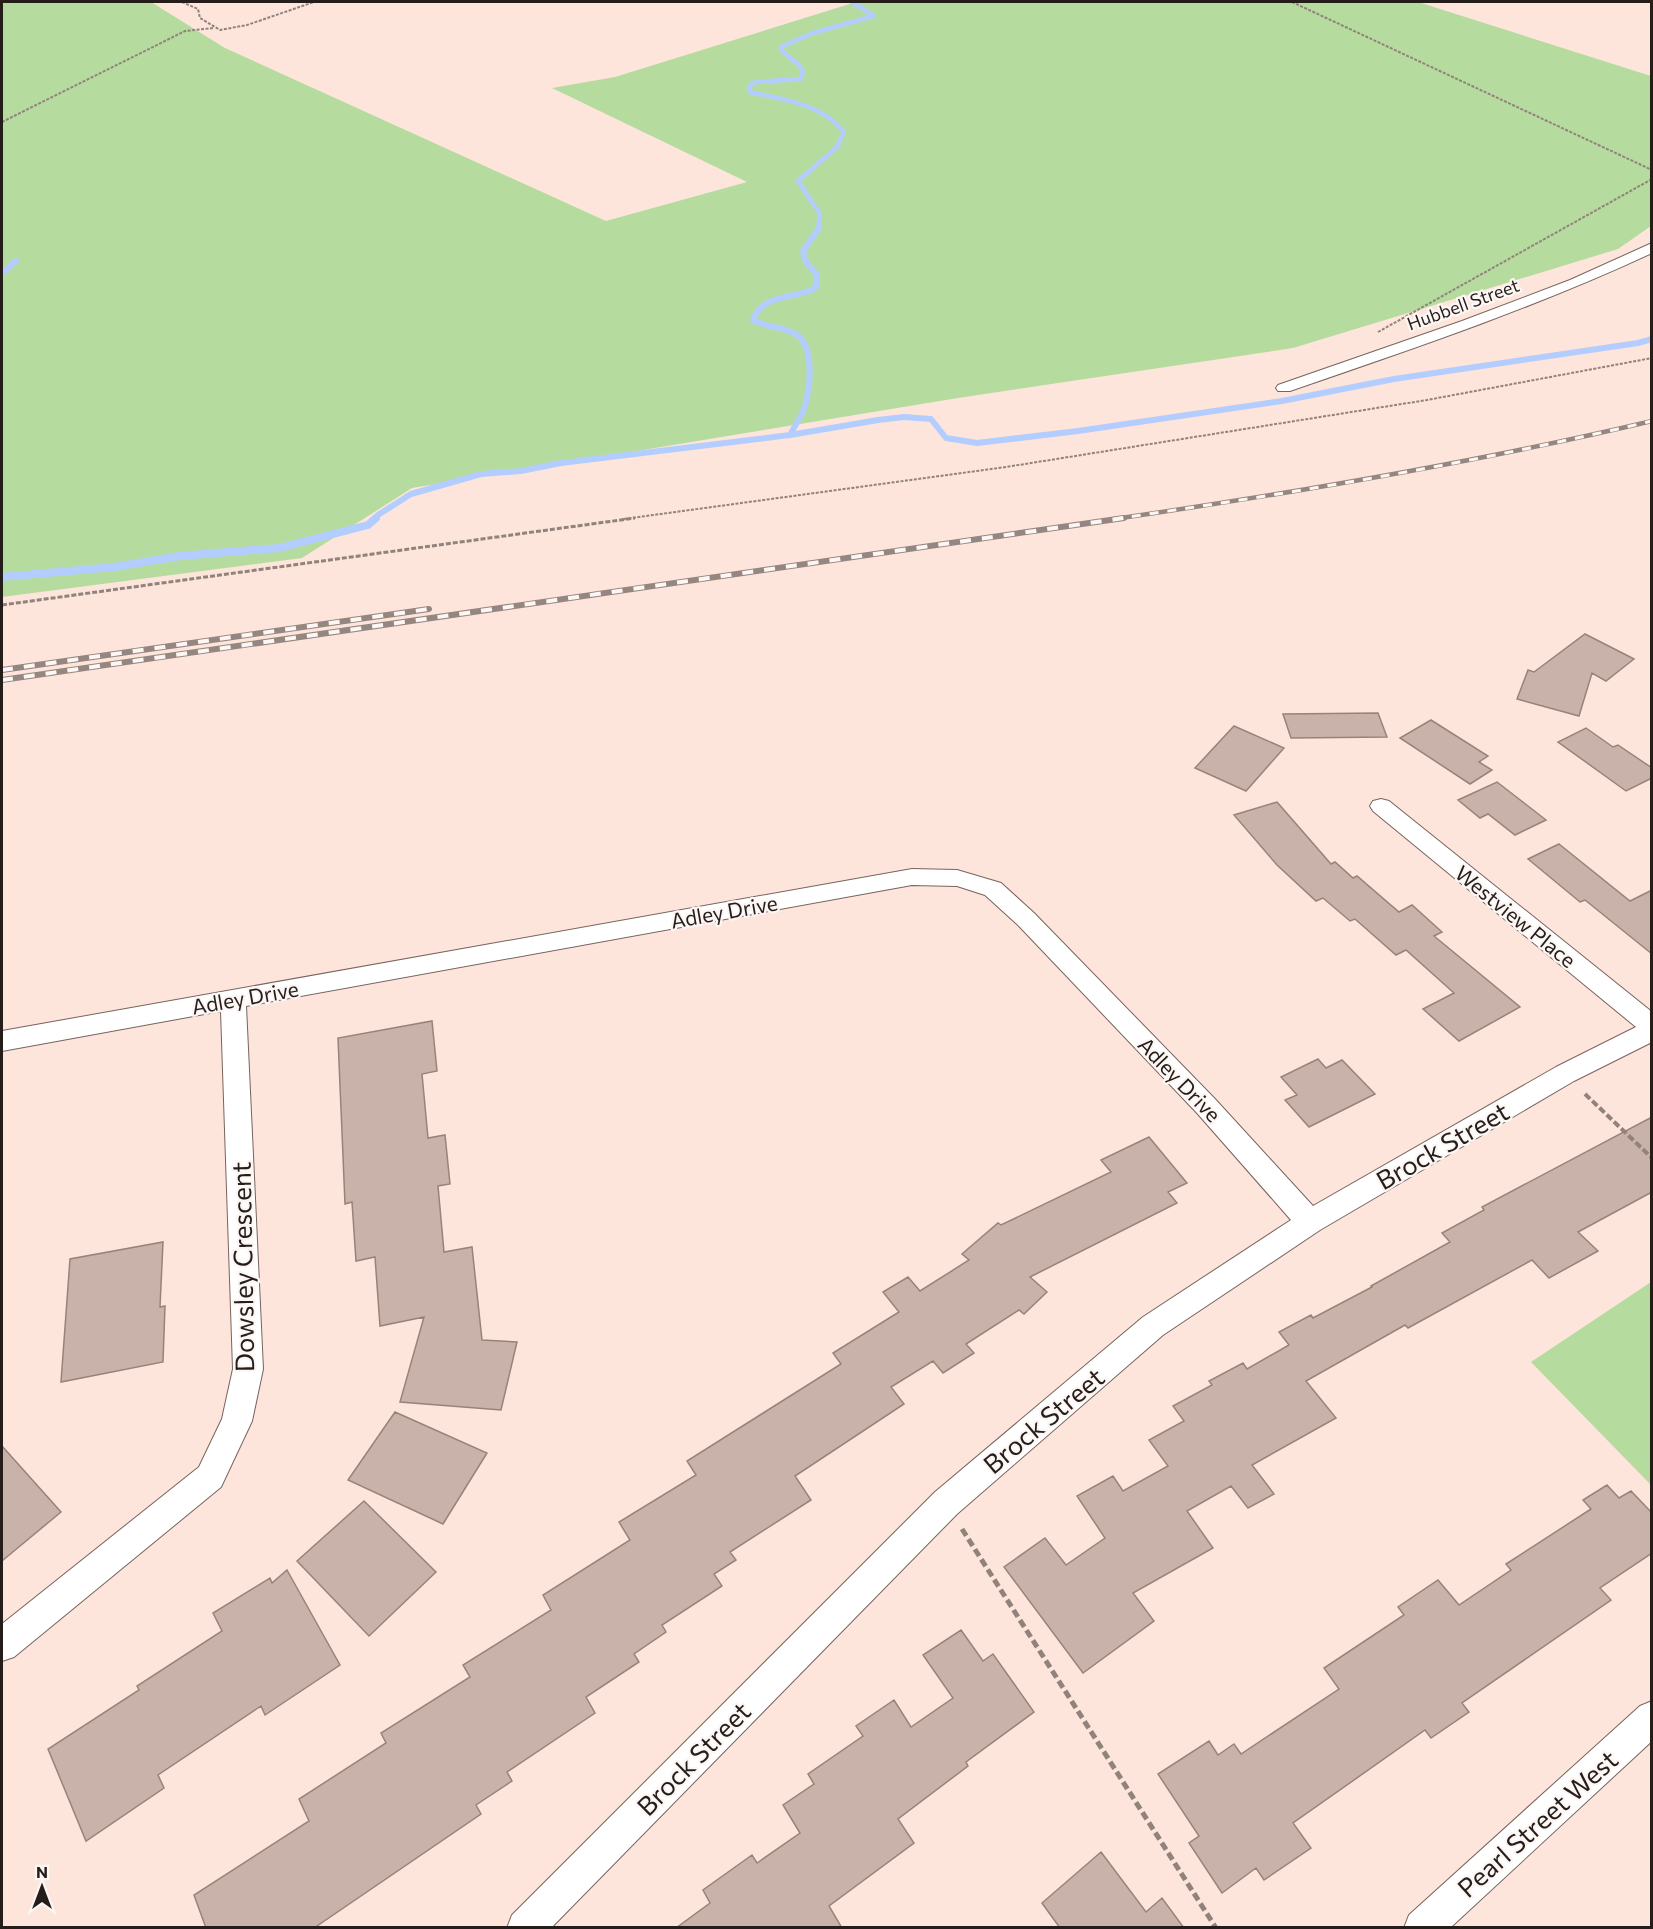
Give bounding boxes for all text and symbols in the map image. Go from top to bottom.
street label: Hubbell Street [1404,274,1522,334]
street label: Westview Place [1451,860,1581,972]
street label: Adley Drive [669,889,779,933]
street label: Adley Drive [190,975,300,1019]
street label: Adley Drive [1134,1032,1226,1126]
street label: Brock Street [1370,1095,1514,1195]
street label: Dowsley Crescent [225,1161,259,1373]
street label: Brock Street [976,1361,1110,1479]
street label: Brock Street [630,1695,756,1821]
street label: Pearl Street West [1451,1743,1623,1903]
north arrow [12,1857,72,1917]
text: N [36,1862,48,1881]

